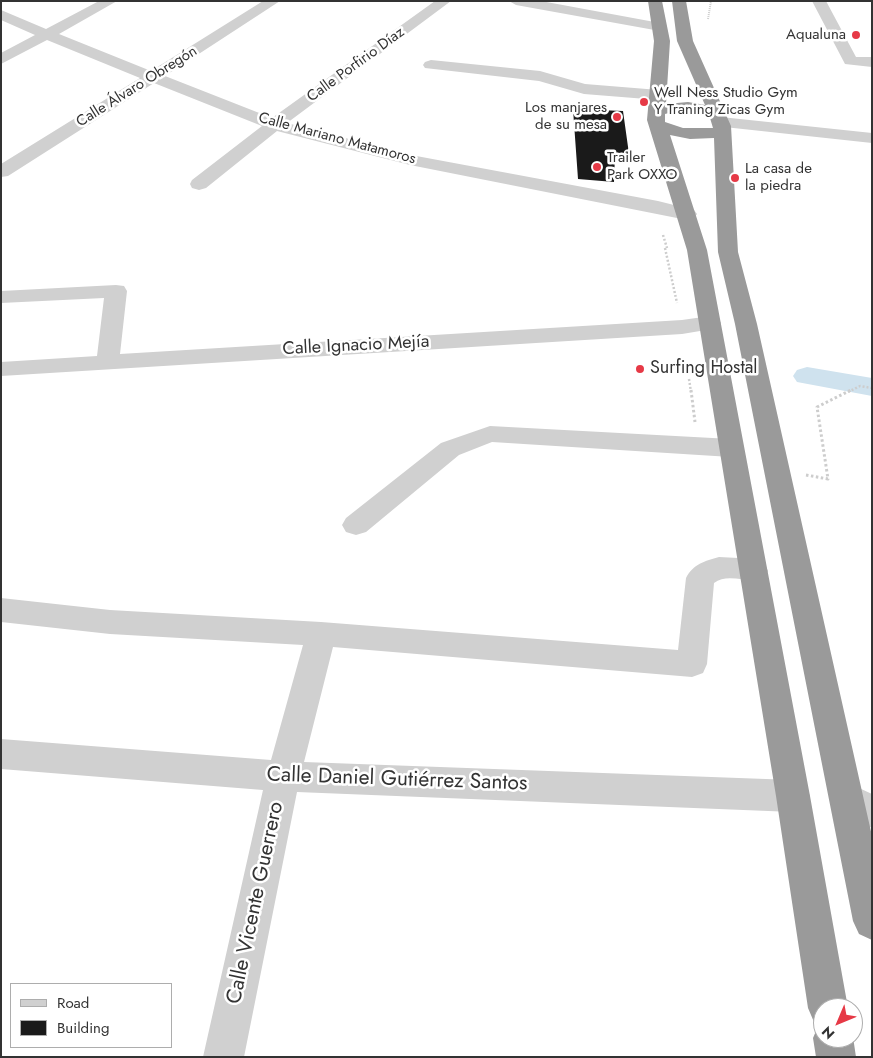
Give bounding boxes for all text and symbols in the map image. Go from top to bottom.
street label: Calle Porfirio Díaz [304,24,408,106]
place label: Aqualuna [786,26,846,44]
marker: Aqualuna [850,29,862,41]
street label: Calle Álvaro Obregón [73,43,201,131]
place label: Well Ness Studio Gym Y Traning Zicas Gym [654,84,798,119]
marker: Well Ness Studio Gym Y Traning Zicas Gym [638,96,650,108]
place label: Los manjares de su mesa [525,99,607,134]
street label: Calle Mariano Matamoros [256,109,418,169]
marker: Los manjares de su mesa [611,111,623,123]
place label: Trailer Park OXXO [607,149,677,184]
place label: La casa de la piedra [745,160,812,195]
marker: Trailer Park OXXO [591,161,603,173]
marker: La casa de la piedra [729,172,741,184]
street label: Calle Ignacio Mejía [282,331,430,361]
place label: Surfing Hostal [650,358,757,380]
marker: Surfing Hostal [634,363,646,375]
street label: Calle Daniel Gutiérrez Santos [266,763,528,797]
street label: Calle Vicente Guerrero [222,800,290,1006]
legend [10,983,172,1048]
text: Road [57,992,89,1014]
north arrow [813,998,863,1048]
text: Building [57,1017,109,1039]
text: N [817,1022,839,1044]

